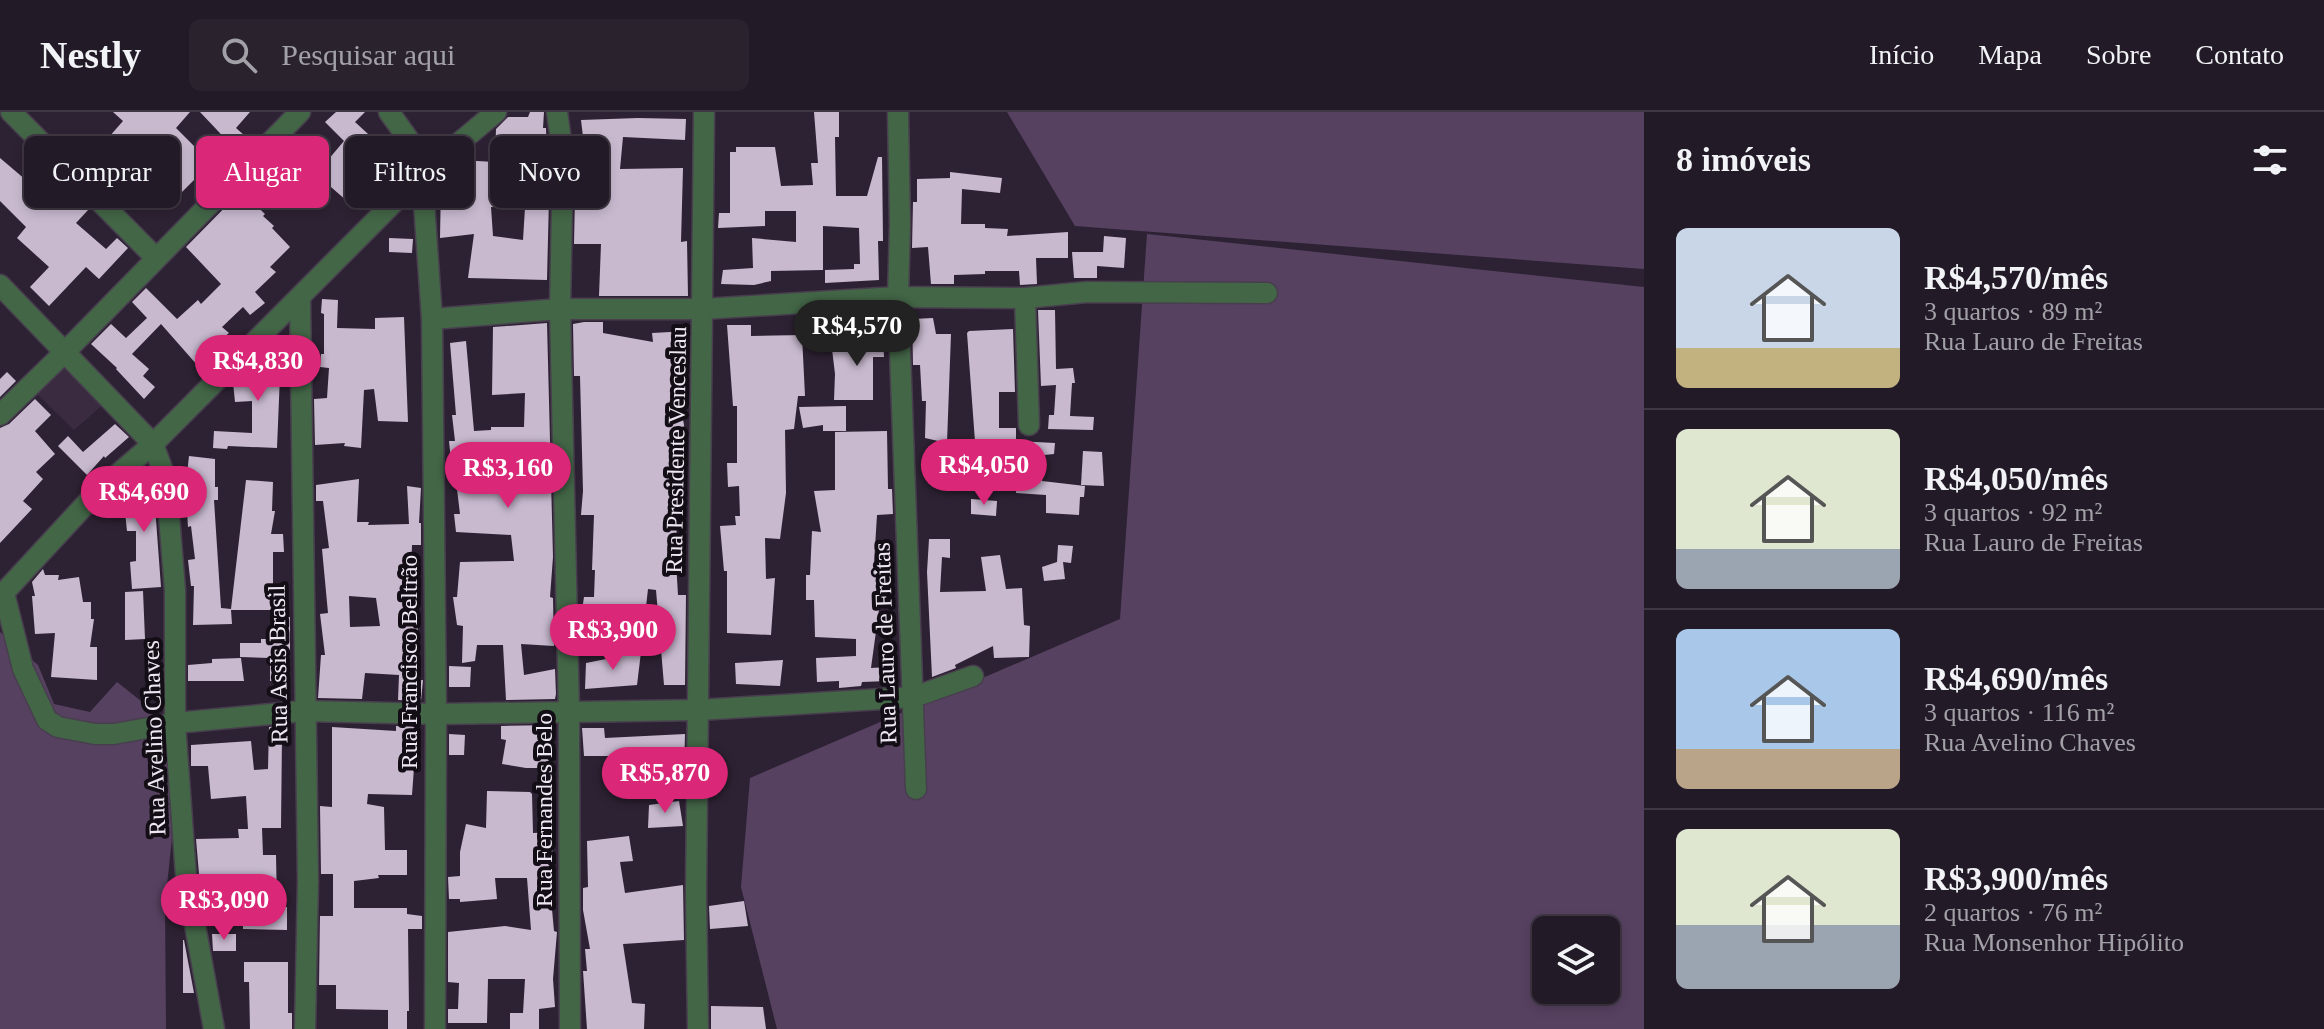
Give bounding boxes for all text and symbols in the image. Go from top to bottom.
search box [189,19,749,91]
icon: search [217,33,261,77]
text: Nestly [40,34,141,76]
text: Pesquisar aqui [281,38,455,71]
text: Início [1869,39,1934,70]
text: Mapa [1978,39,2042,70]
text: Sobre [2086,39,2151,70]
text: Contato [2195,39,2284,70]
chip: Comprar [24,136,180,208]
chip: Alugar [196,136,329,208]
chip: Filtros [345,136,474,208]
chip: Novo [490,136,609,208]
icon: filters [2248,138,2292,182]
text: 8 imóveis [1676,141,1811,178]
text: R$4,570/mês [1924,259,2108,296]
icon: home [1740,260,1836,356]
text: 3 quartos · 89 m² [1924,297,2102,326]
pin: R$4,570 [783,300,931,368]
text: R$4,570 [812,311,902,340]
street label: Rua Presidente Venceslau [661,326,691,574]
text: Rua Lauro de Freitas [1924,327,2143,356]
pin: R$4,830 [184,335,332,403]
text: R$4,830 [213,346,303,375]
pin: R$4,050 [910,439,1058,507]
pin: R$3,160 [434,442,582,510]
text: R$4,050 [939,450,1029,479]
text: R$3,160 [463,453,553,482]
text: R$4,050/mês [1924,460,2108,497]
icon: home [1740,461,1836,557]
pin: R$4,690 [70,466,218,534]
text: R$4,690 [99,477,189,506]
text: 3 quartos · 92 m² [1924,498,2102,527]
text: Rua Lauro de Freitas [1924,528,2143,557]
street label: Rua Lauro de Freitas [868,542,902,744]
street label: Rua Francisco Beltrão [396,555,422,769]
street label: Rua Assis Brasil [264,584,292,744]
pin: R$3,900 [539,604,687,672]
text: R$3,900 [568,615,658,644]
street label: Rua Avelino Chaves [138,640,170,836]
text: R$4,690/mês [1924,660,2108,697]
icon: home [1740,661,1836,757]
text: 3 quartos · 116 m² [1924,698,2114,727]
street label: Rua Fernandes Belo [531,713,557,907]
text: Rua Avelino Chaves [1924,728,2136,757]
pin: R$5,870 [591,747,739,815]
text: R$5,870 [620,758,710,787]
text: R$3,900/mês [1924,860,2108,897]
icon: home [1740,861,1836,957]
pin: R$3,090 [150,874,298,942]
text: R$3,090 [179,885,269,914]
text: 2 quartos · 76 m² [1924,898,2102,927]
map controls [1532,916,1620,1004]
button: layers [1532,916,1620,1004]
text: Rua Monsenhor Hipólito [1924,928,2184,957]

